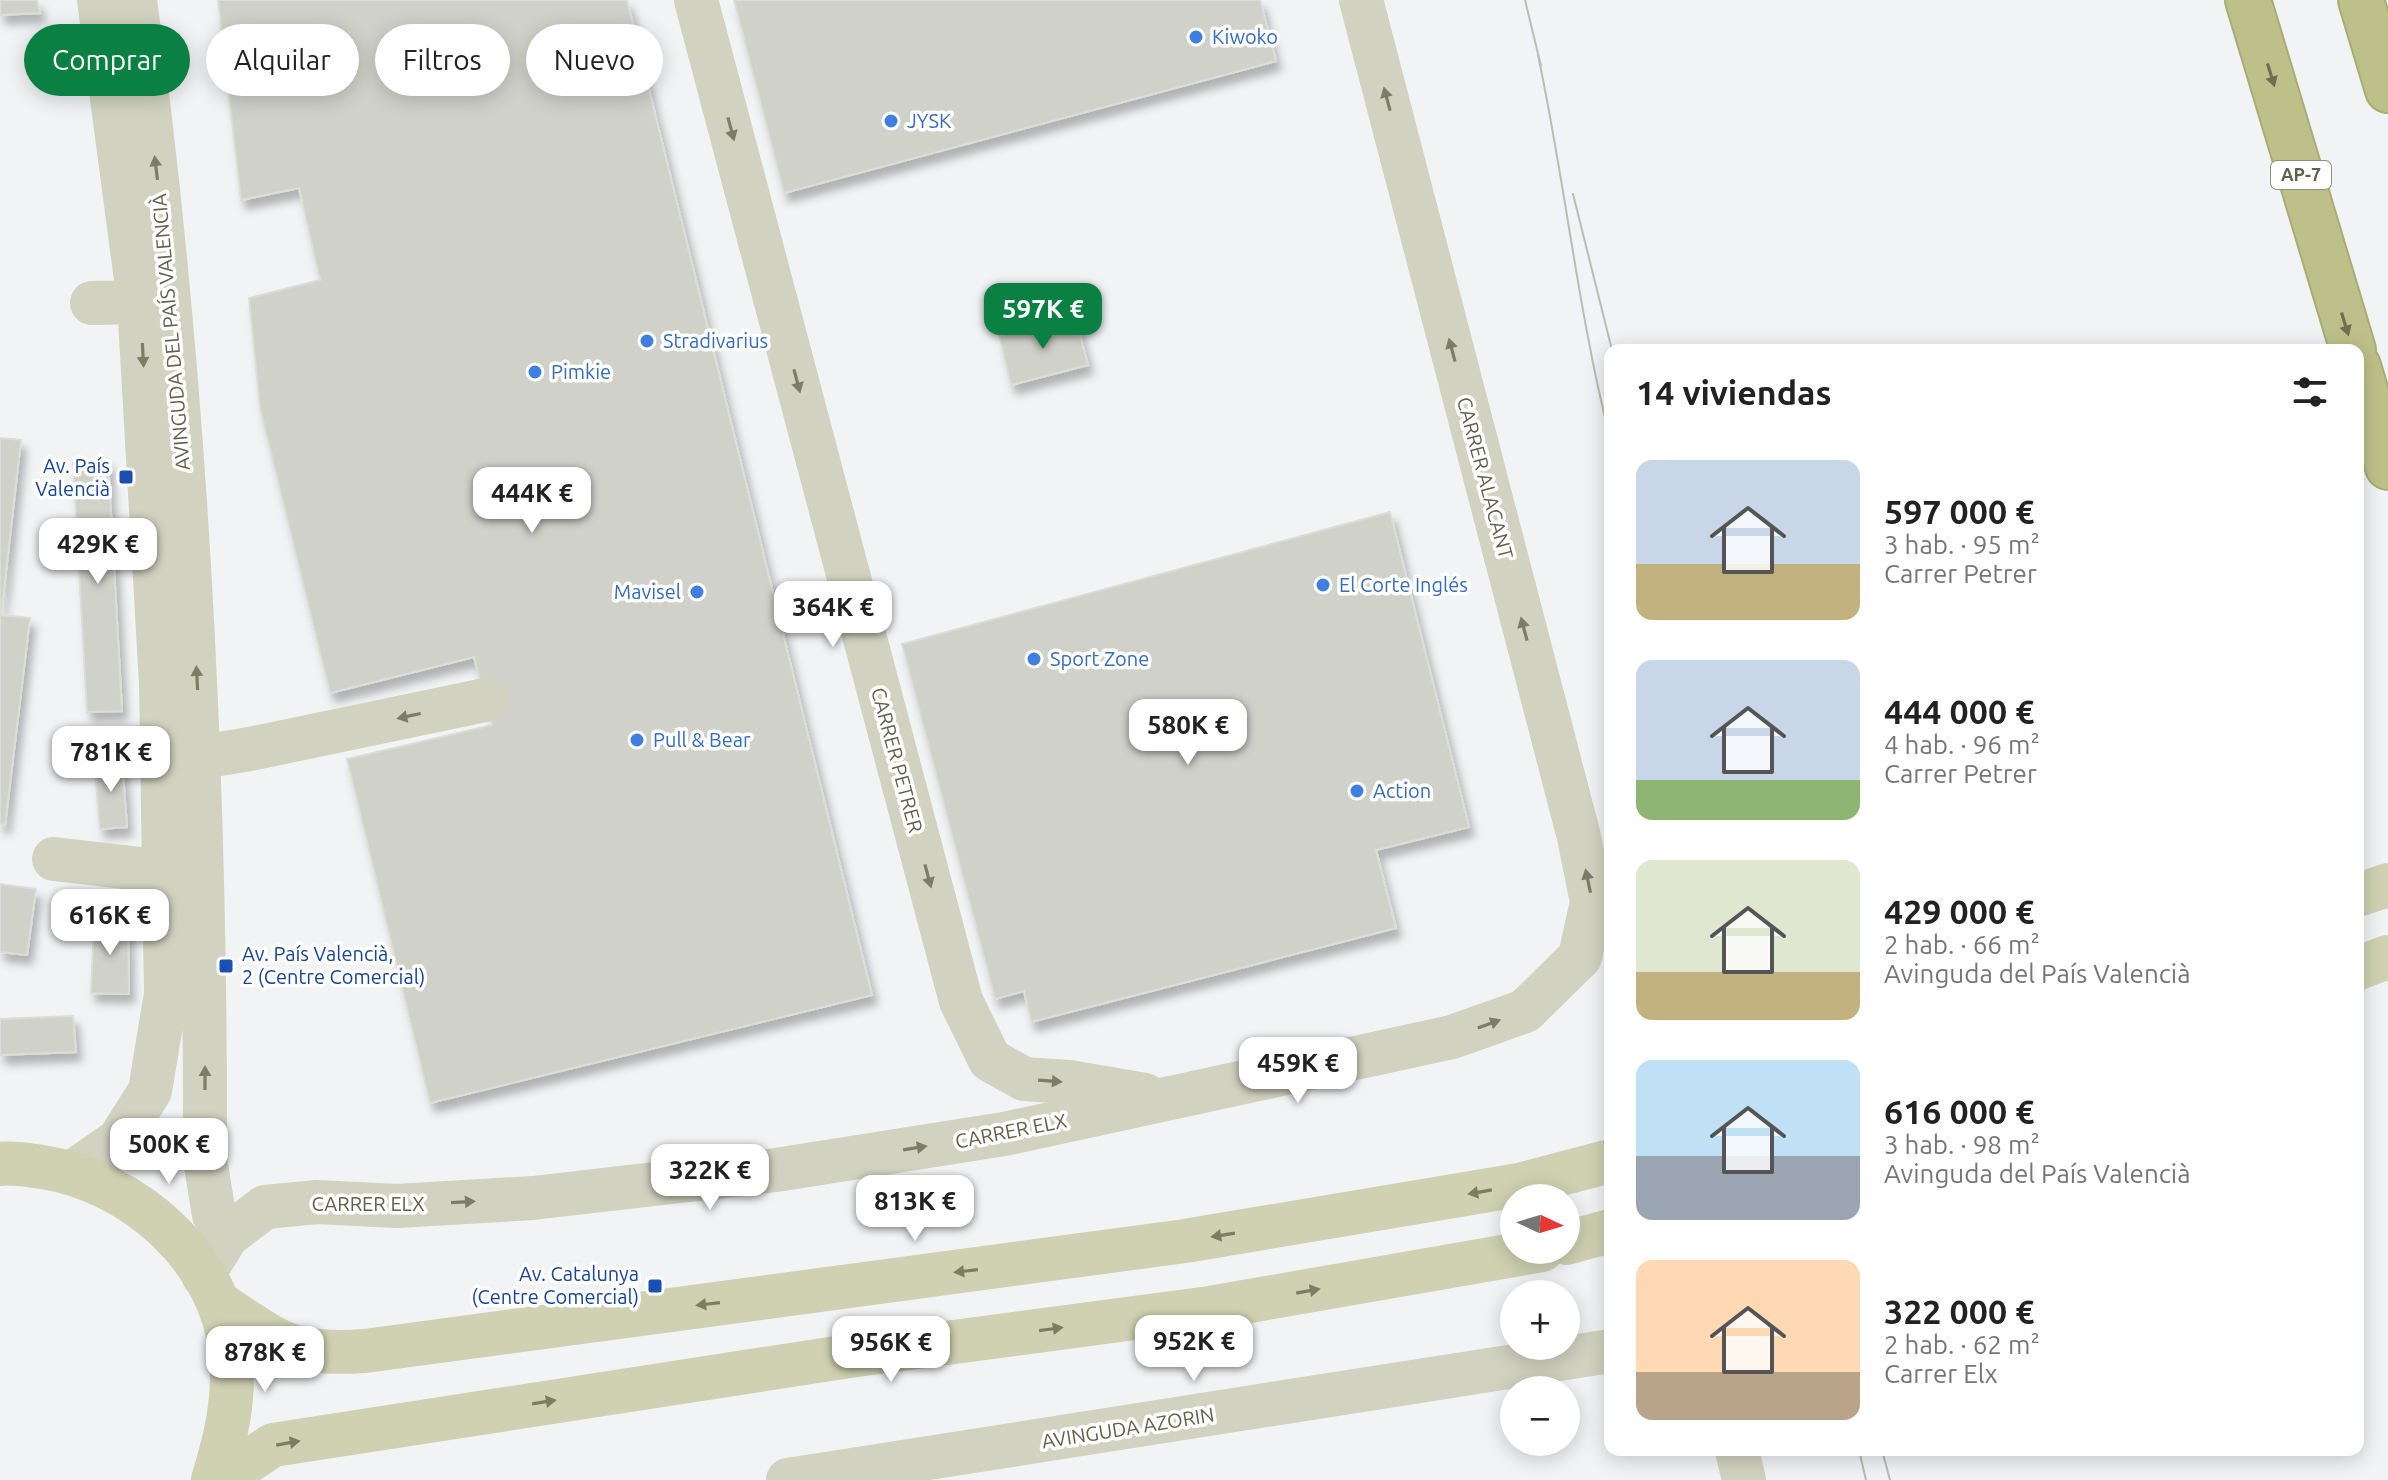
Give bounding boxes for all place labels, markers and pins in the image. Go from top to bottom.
place label: Kiwoko [1212,25,1278,48]
marker: Kiwoko [1187,28,1205,46]
place label: JYSK [907,109,951,132]
marker: JYSK [882,112,900,130]
pin: 597K € [978,283,1108,351]
place label: Stradivarius [663,329,768,352]
marker: Stradivarius [638,332,656,350]
place label: Pimkie [551,360,611,383]
marker: Pimkie [526,363,544,381]
place label: Av. País Valencià [35,454,110,500]
pin: 444K € [467,467,597,535]
marker: Av. País Valencià [117,468,135,486]
pin: 429K € [33,518,163,586]
place label: El Corte Inglés [1339,573,1468,596]
marker: El Corte Inglés [1314,576,1332,594]
place label: Mavisel [614,580,681,603]
pin: 364K € [768,581,898,649]
marker: Mavisel [688,583,706,601]
place label: Sport Zone [1050,647,1149,670]
marker: Sport Zone [1025,650,1043,668]
pin: 580K € [1123,699,1253,767]
pin: 781K € [46,726,176,794]
place label: Pull & Bear [653,728,751,751]
marker: Pull & Bear [628,731,646,749]
place label: Action [1373,779,1431,802]
marker: Action [1348,782,1366,800]
pin: 616K € [45,889,175,957]
place label: Av. País Valencià, 2 (Centre Comercial) [242,942,425,988]
marker: Av. País Valencià, 2 (Centre Comercial) [217,957,235,975]
pin: 459K € [1233,1037,1363,1105]
pin: 500K € [104,1118,234,1186]
pin: 322K € [645,1144,775,1212]
pin: 813K € [850,1175,980,1243]
place label: Av. Catalunya (Centre Comercial) [472,1262,639,1308]
marker: Av. Catalunya (Centre Comercial) [646,1277,664,1295]
pin: 952K € [1129,1315,1259,1383]
pin: 956K € [826,1316,956,1384]
pin: 878K € [200,1326,330,1394]

